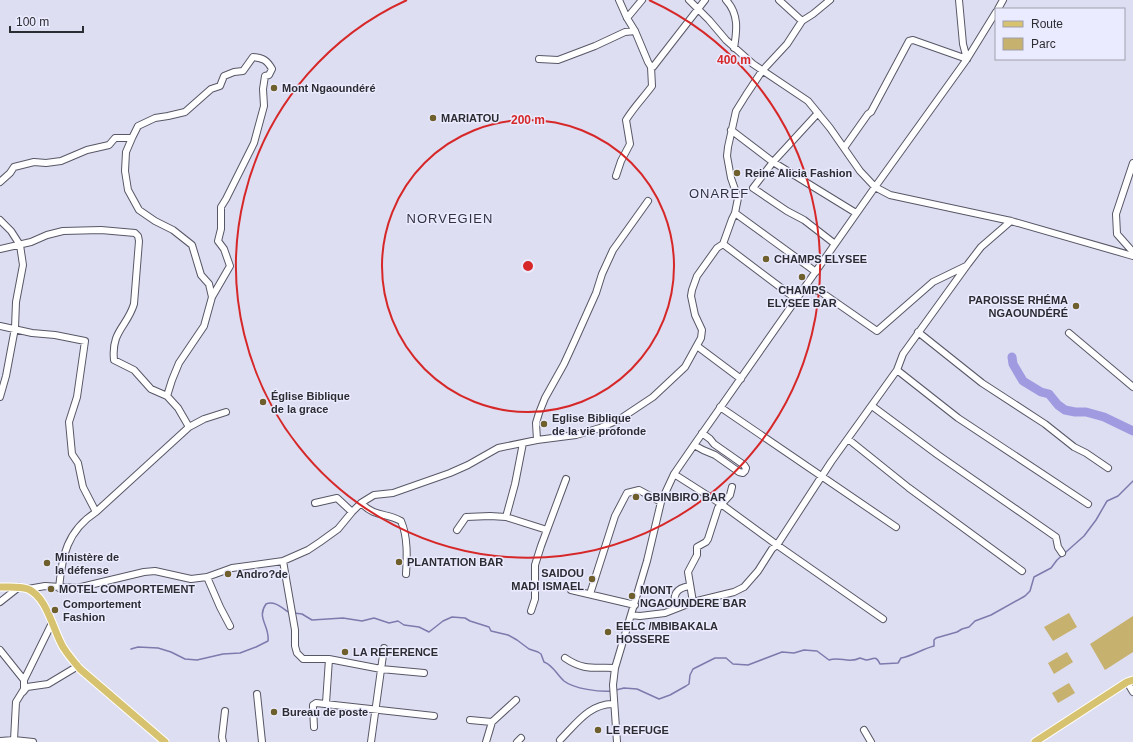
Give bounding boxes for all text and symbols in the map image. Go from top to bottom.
scale bar [10,8,83,34]
legend [995,8,1125,60]
text: 100 m [16,15,49,29]
text: Route [1031,17,1063,31]
text: Parc [1031,37,1056,51]
text: 400 m [717,53,751,67]
place label: Mont Ngaoundéré [282,82,376,94]
marker: Mont Ngaoundéré [269,83,279,93]
place label: MARIATOU [441,112,499,124]
marker: MARIATOU [428,113,438,123]
text: 200 m [511,113,545,127]
place label: Reine Alicia Fashion [745,167,852,179]
marker: Reine Alicia Fashion [732,168,742,178]
district label: ONAREF [689,186,749,201]
district label: NORVEGIEN [407,211,493,226]
place label: CHAMPS ELYSEE [774,253,867,265]
marker: CHAMPS ELYSEE [761,254,771,264]
centre of rings [521,259,535,273]
marker: CHAMPS ELYSEE BAR [797,272,807,282]
place label: CHAMPS ELYSEE BAR [767,284,837,309]
place label: PAROISSE RHÉMA NGAOUNDÉRÉ [969,294,1068,319]
marker: PAROISSE RHÉMA NGAOUNDÉRÉ [1071,301,1081,311]
place label: Église Biblique de la grace [271,390,350,415]
marker: Église Biblique de la grace [258,397,268,407]
place label: Eglise Biblique de la vie profonde [552,412,646,437]
marker: Eglise Biblique de la vie profonde [539,419,549,429]
place label: GBINBIRO BAR [644,491,726,503]
marker: GBINBIRO BAR [631,492,641,502]
place label: Ministère de la défense [55,551,119,576]
place label: PLANTATION BAR [407,556,503,568]
marker: PLANTATION BAR [394,557,404,567]
marker: Ministère de la défense [42,558,52,568]
place label: SAIDOU MADI ISMAEL [511,567,584,592]
place label: Andro?de [236,568,288,580]
marker: Andro?de [223,569,233,579]
marker: SAIDOU MADI ISMAEL [587,574,597,584]
place label: MOTEL COMPORTEMENT [59,583,195,595]
marker: MOTEL COMPORTEMENT [46,584,56,594]
place label: MONT NGAOUNDERE BAR [640,584,746,609]
marker: MONT NGAOUNDERE BAR [627,591,637,601]
place label: Comportement Fashion [63,598,142,623]
marker: Comportement Fashion [50,605,60,615]
place label: EELC /MBIBAKALA HOSSERE [616,620,718,645]
marker: EELC /MBIBAKALA HOSSERE [603,627,613,637]
place label: LA REFERENCE [353,646,438,658]
marker: LA REFERENCE [340,647,350,657]
place label: Bureau de poste [282,706,368,718]
marker: Bureau de poste [269,707,279,717]
place label: LE REFUGE [606,724,669,736]
marker: LE REFUGE [593,725,603,735]

